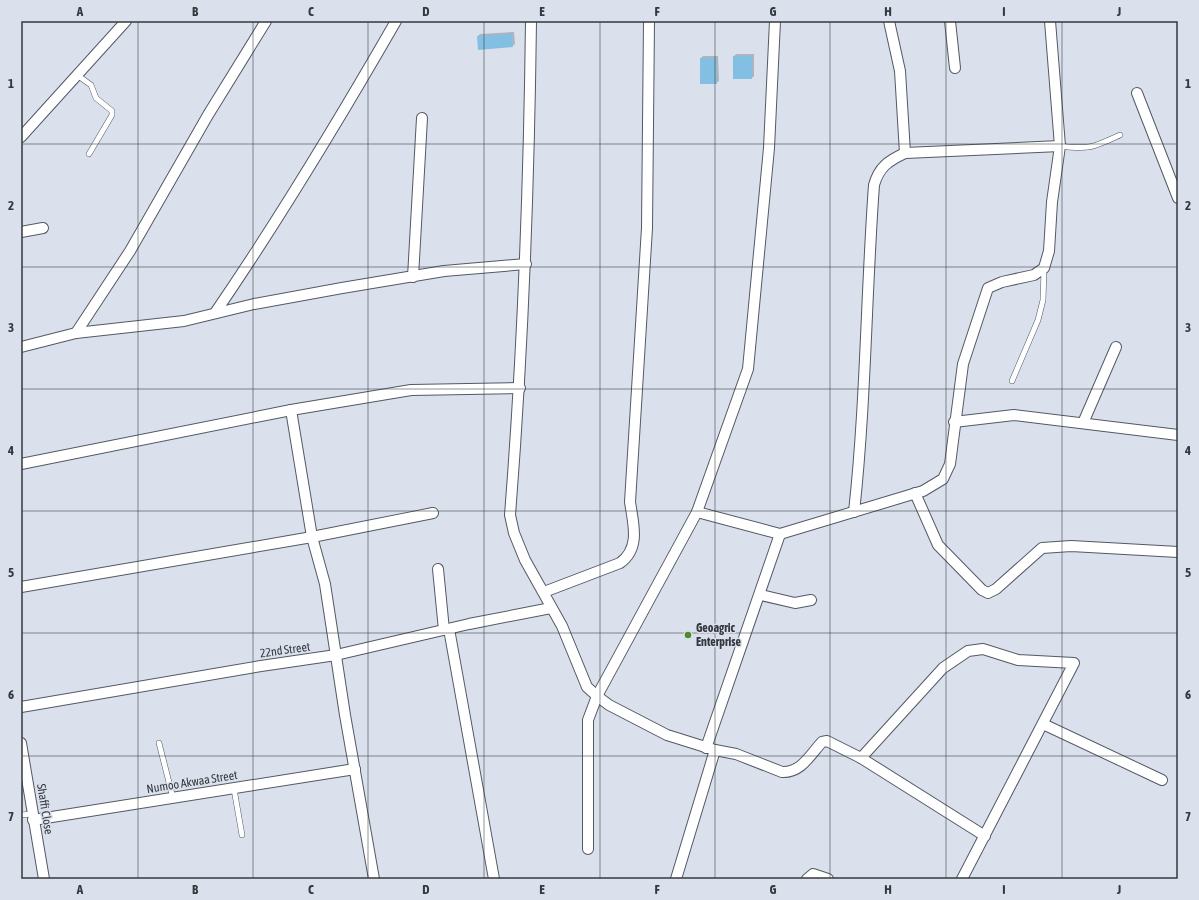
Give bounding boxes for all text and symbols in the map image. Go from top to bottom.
text: A [76,4,84,19]
text: B [192,4,199,19]
text: C [308,4,314,19]
text: D [422,4,430,19]
text: E [539,4,545,19]
text: F [654,4,660,19]
text: G [770,4,777,19]
text: H [884,4,892,19]
text: I [1002,4,1006,19]
text: J [1116,4,1121,19]
text: 1 [8,76,14,91]
text: 1 [1185,76,1191,91]
text: 2 [8,198,14,213]
text: 2 [1185,198,1191,213]
text: 3 [8,320,14,335]
text: 3 [1185,320,1191,335]
text: 4 [7,443,14,458]
text: 4 [1184,443,1191,458]
text: 5 [8,565,14,580]
text: 5 [1185,565,1191,580]
place label: Geoagric Enterprise [696,621,741,649]
marker: Geoagric Enterprise [683,630,693,640]
street label: 22nd Street [259,639,312,660]
text: 6 [8,687,14,702]
text: 6 [1185,687,1191,702]
street label: Numoo Akwaa Street [146,768,239,796]
street label: Shaffi Close [34,783,56,835]
text: 7 [8,809,14,824]
text: 7 [1185,809,1191,824]
text: A [76,882,84,897]
text: B [192,882,199,897]
text: C [308,882,314,897]
text: D [422,882,430,897]
text: E [539,882,545,897]
text: F [654,882,660,897]
text: G [770,882,777,897]
text: H [884,882,892,897]
text: I [1002,882,1006,897]
text: J [1116,882,1121,897]

